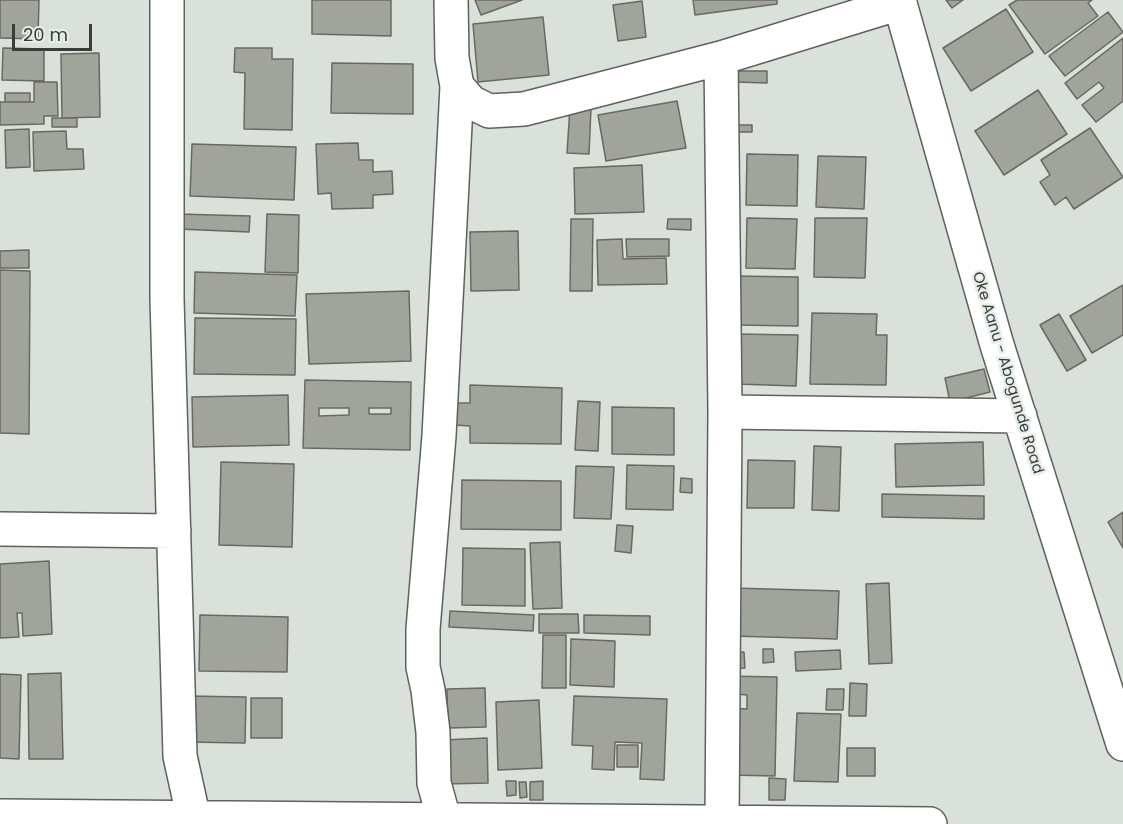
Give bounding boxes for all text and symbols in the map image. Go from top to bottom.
scale bar [15,12,94,50]
text: 20 m [23,22,68,47]
street label: Oke Aanu - Abogunde Road [968,270,1046,476]

